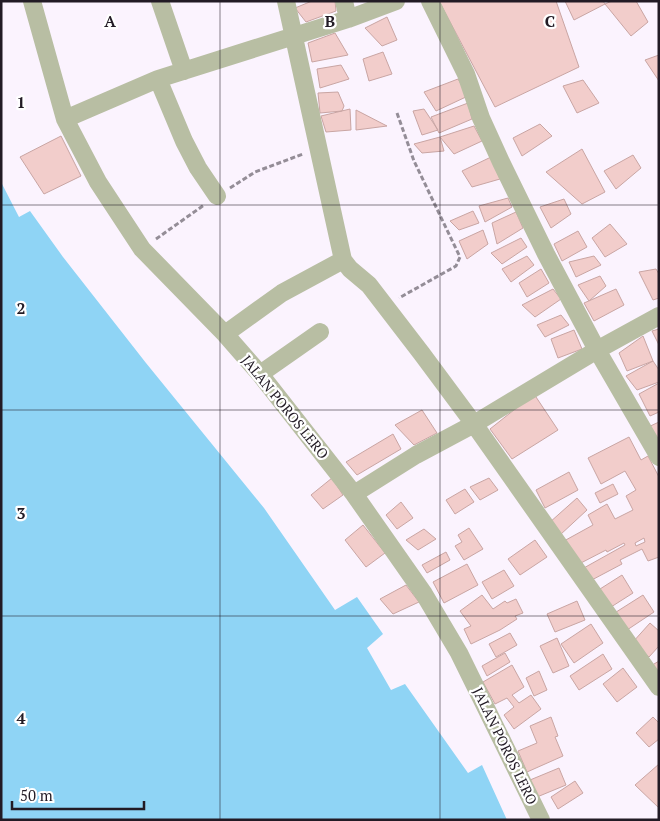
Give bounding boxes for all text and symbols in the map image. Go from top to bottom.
text: A [104,10,116,32]
text: B [325,10,335,32]
text: C [545,10,555,32]
text: 1 [16,91,26,113]
text: 2 [16,297,26,319]
street label: JALAN POROS LERO [238,351,333,462]
text: 3 [16,502,26,524]
street label: JALAN POROS LERO [469,684,542,808]
text: 4 [16,707,26,729]
scale bar [12,778,145,810]
text: 50 m [20,785,53,805]

